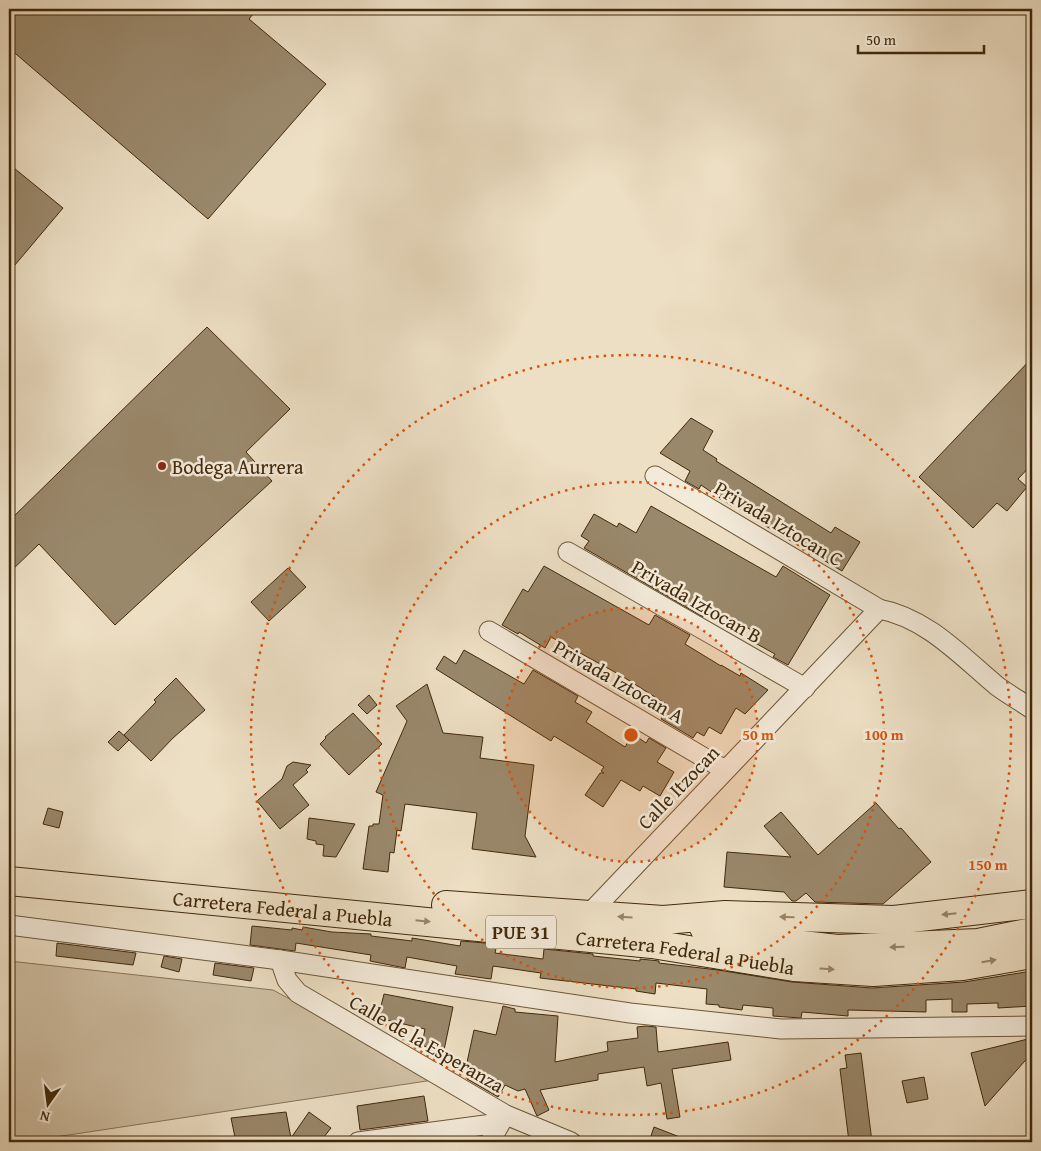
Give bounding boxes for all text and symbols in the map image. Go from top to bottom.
scale bar [858,22,985,54]
text: 50 m [866,29,897,50]
place label: Bodega Aurrera [172,452,304,481]
marker: Bodega Aurrera [156,460,168,472]
street label: Privada Iztocan C [709,473,849,573]
street label: Privada Iztocan B [627,552,767,650]
street label: Privada Iztocan A [548,632,690,730]
text: 50 m [742,724,774,745]
text: 100 m [864,724,904,745]
centre of rings [622,726,640,744]
street label: Calle Itzocan [630,738,726,836]
text: 150 m [968,854,1008,875]
street label: Carretera Federal a Puebla [172,883,394,933]
one-way arrow [941,910,957,918]
one-way arrow [617,913,633,921]
one-way arrow [779,913,795,921]
road number: PUE 31 [486,916,556,949]
one-way arrow [415,917,431,925]
street label: Carretera Federal a Puebla [575,922,797,981]
one-way arrow [889,943,905,951]
one-way arrow [982,957,998,965]
one-way arrow [820,966,836,974]
street label: Calle de la Esperanza [344,987,510,1099]
north arrow [22,1078,72,1128]
text: N [37,1106,52,1127]

